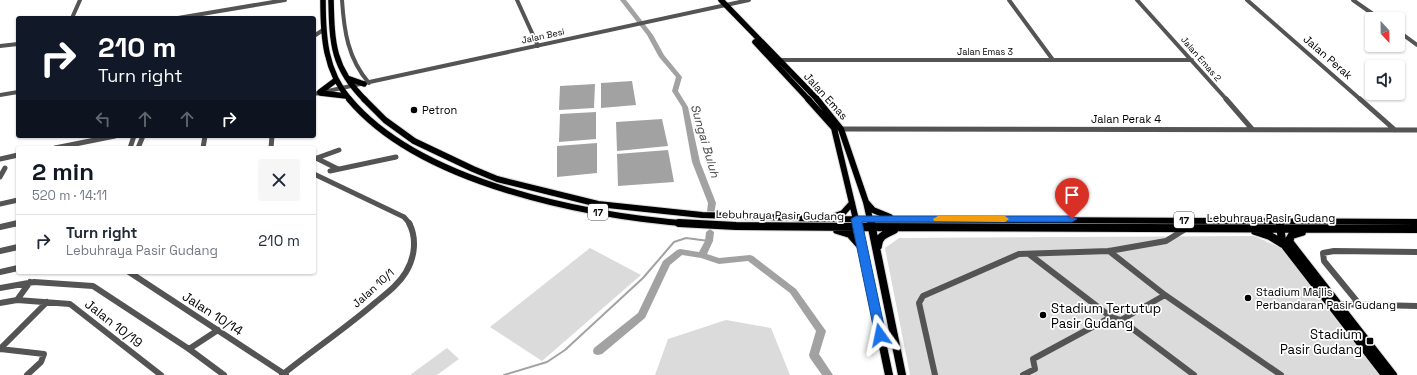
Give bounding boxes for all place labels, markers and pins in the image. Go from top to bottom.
place label: Petron [422,103,457,117]
marker: Petron [409,105,419,115]
pin [1055,178,1089,219]
place label: Stadium Majlis Perbandaran Pasir Gudang [1256,285,1396,312]
marker: Stadium Majlis Perbandaran Pasir Gudang [1243,293,1253,303]
place label: Stadium Tertutup Pasir Gudang [1051,300,1161,332]
marker: Stadium Tertutup Pasir Gudang [1038,310,1048,320]
place label: Stadium Pasir Gudang [1280,326,1362,358]
marker: Stadium Pasir Gudang [1365,336,1375,346]

